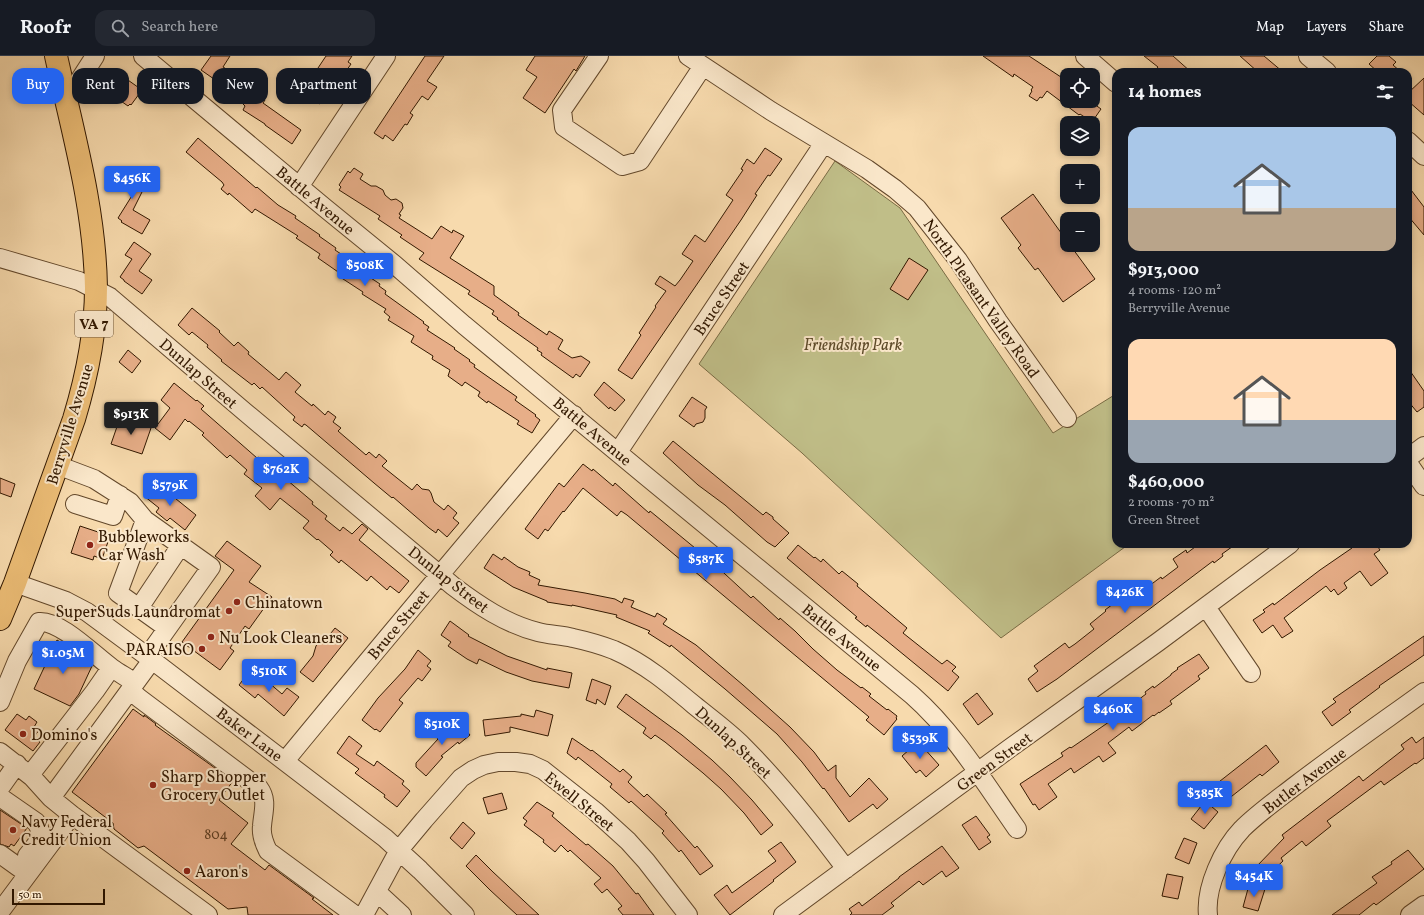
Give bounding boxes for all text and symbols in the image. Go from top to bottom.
search box [95,10,375,46]
text: Roofr [20,15,71,41]
icon: search [109,17,131,39]
text: Search here [141,17,218,38]
text: Map [1256,18,1284,37]
text: Layers [1306,18,1346,37]
text: Share [1368,18,1404,37]
chip: Buy [12,68,64,104]
chip: Rent [72,68,129,104]
chip: Filters [137,68,204,104]
chip: New [212,68,268,104]
chip: Apartment [276,68,371,104]
map controls [1060,68,1100,252]
button: locate [1060,68,1100,108]
text: 14 homes [1128,81,1202,104]
icon: filters [1374,81,1396,103]
button: layers [1060,116,1100,156]
icon: home [1226,153,1298,225]
street label: Battle Avenue [271,162,359,241]
button: + [1060,164,1100,204]
pin: $456K [104,166,160,200]
text: $456K [113,170,151,188]
button: − [1060,212,1100,252]
street label: North Pleasant Valley Road [917,215,1044,383]
pin: $508K [337,253,393,287]
text: $508K [346,257,384,275]
street label: Bruce Street [690,257,756,341]
text: $913,000 [1128,259,1199,282]
text: 4 rooms · 120 m² [1128,282,1221,300]
text: Berryville Avenue [1128,300,1230,318]
road number: VA 7 [75,311,113,337]
street label: Dunlap Street [154,334,242,415]
park label: Friendship Park [804,335,903,357]
street label: Berryville Avenue [42,361,100,488]
icon: home [1226,365,1298,437]
street label: Battle Avenue [548,393,636,472]
pin: $913K [103,402,159,436]
text: $913K [113,406,149,424]
pin: $762K [253,457,309,491]
text: $762K [263,461,299,479]
text: $460,000 [1128,471,1204,494]
pin: $579K [142,473,198,507]
text: $579K [152,477,188,495]
text: 2 rooms · 70 m² [1128,494,1214,512]
text: Green Street [1128,512,1200,530]
place label: Bubbleworks Car Wash [98,527,190,567]
marker: Bubbleworks Car Wash [85,540,95,550]
street label: Dunlap Street [403,542,493,619]
pin: $587K [678,547,734,581]
text: $587K [688,551,724,569]
pin: $426K [1097,580,1153,614]
text: $426K [1106,584,1144,602]
street label: Bruce Street [364,585,436,665]
place label: Chinatown [245,593,323,615]
marker: Chinatown [232,597,242,607]
street label: Battle Avenue [796,600,885,678]
place label: SuperSuds Laundromat [56,602,221,624]
marker: SuperSuds Laundromat [224,606,234,616]
place label: Nu Look Cleaners [219,628,342,650]
marker: Nu Look Cleaners [206,632,216,642]
place label: PARAISO [126,640,194,662]
pin: $1.05M [30,641,96,675]
marker: PARAISO [197,644,207,654]
text: $1.05M [42,645,84,663]
pin: $510K [241,659,297,693]
text: $510K [251,663,287,681]
pin: $460K [1085,697,1141,731]
text: $460K [1093,701,1133,719]
street label: Dunlap Street [690,702,776,785]
street label: Baker Lane [211,703,287,768]
pin: $510K [414,712,470,746]
text: $510K [424,716,460,734]
place label: Domino's [31,725,98,747]
pin: $539K [892,726,948,760]
street label: Green Street [953,728,1038,797]
marker: Domino's [18,729,28,739]
text: $539K [902,730,938,748]
street label: Butler Avenue [1259,743,1351,820]
place label: Sharp Shopper Grocery Outlet [161,767,266,807]
street label: Ewell Street [539,768,619,838]
marker: Sharp Shopper Grocery Outlet [148,780,158,790]
pin: $385K [1177,781,1233,815]
text: $385K [1187,785,1223,803]
place label: Navy Federal Credit Union [21,812,112,852]
marker: Navy Federal Credit Union [8,825,18,835]
house number: 804 [204,826,228,845]
place label: Aaron's [195,862,248,884]
pin: $454K [1226,864,1282,898]
marker: Aaron's [182,866,192,876]
text: $454K [1235,868,1273,886]
scale bar [12,887,105,906]
text: 50 m [18,888,42,903]

